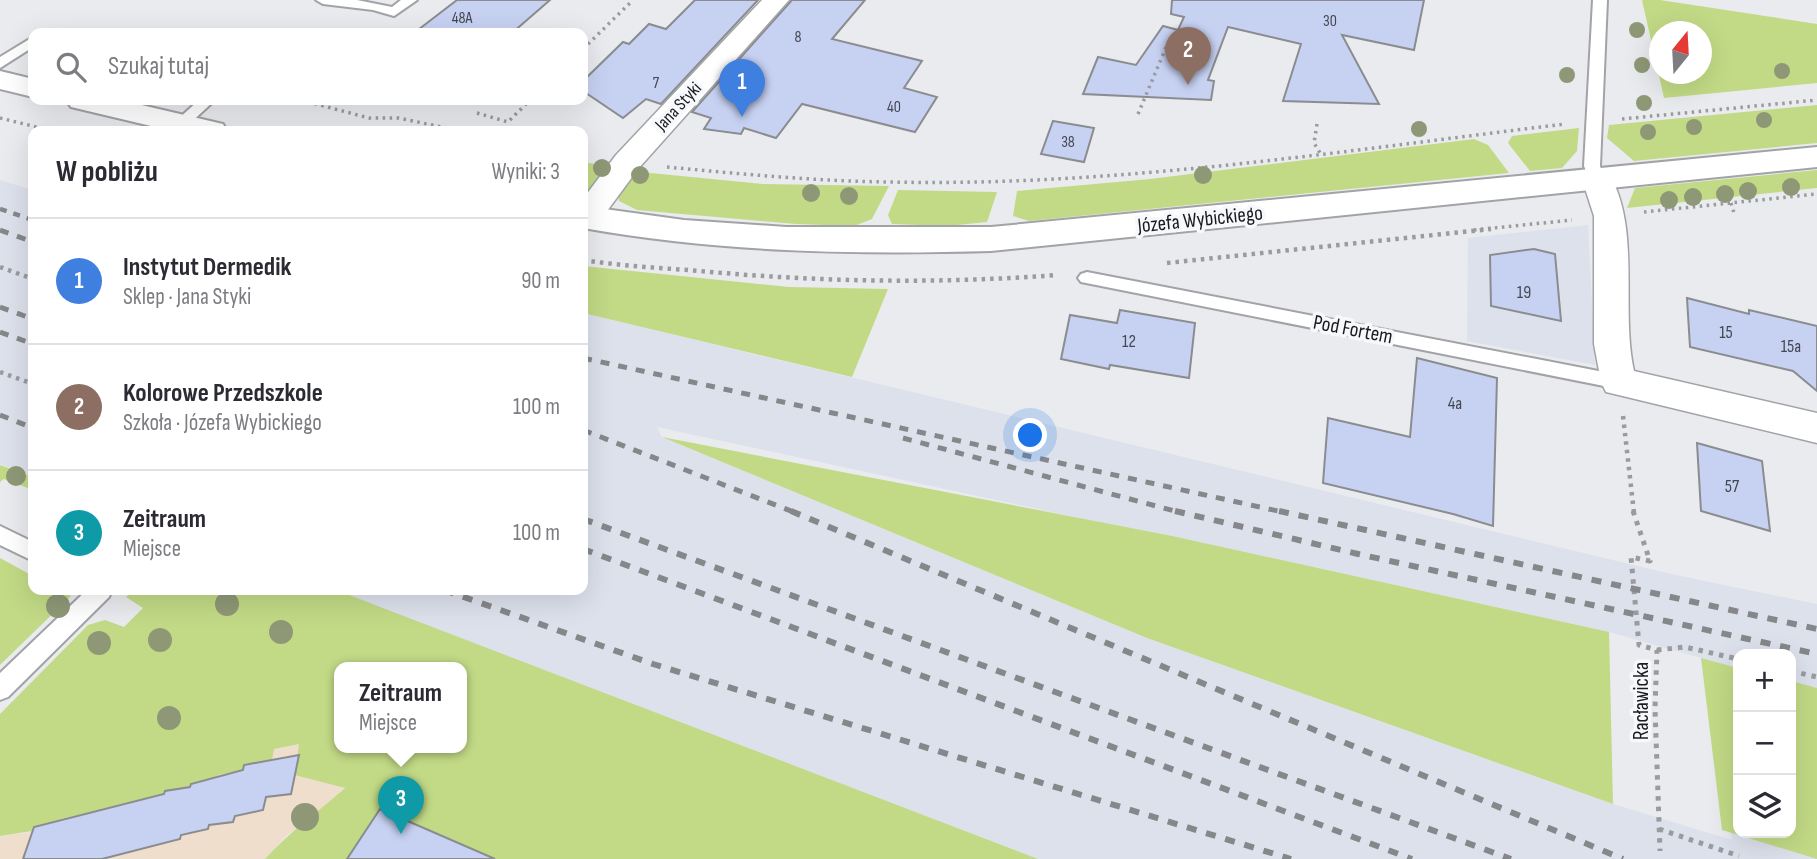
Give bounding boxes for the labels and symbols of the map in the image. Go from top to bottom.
house number: 48A [452,9,472,28]
house number: 30 [1323,12,1337,31]
north arrow [1649,21,1712,84]
pin: 2 [1165,27,1211,85]
house number: 8 [794,28,802,47]
pin: 1 [719,59,765,117]
house number: 7 [653,74,660,93]
street label: Jana Styki [650,78,706,136]
house number: 40 [887,98,901,117]
house number: 38 [1061,133,1075,152]
street label: Józefa Wybickiego [1135,200,1264,239]
house number: 19 [1517,282,1531,303]
street label: Pod Fortem [1311,310,1395,349]
house number: 15 [1719,322,1733,343]
house number: 12 [1122,331,1136,352]
house number: 15a [1781,336,1801,357]
house number: 4a [1448,393,1462,414]
your location [1013,418,1047,452]
house number: 57 [1725,476,1740,497]
street label: Racławicka [1629,662,1654,740]
pin: 3 [378,776,424,834]

